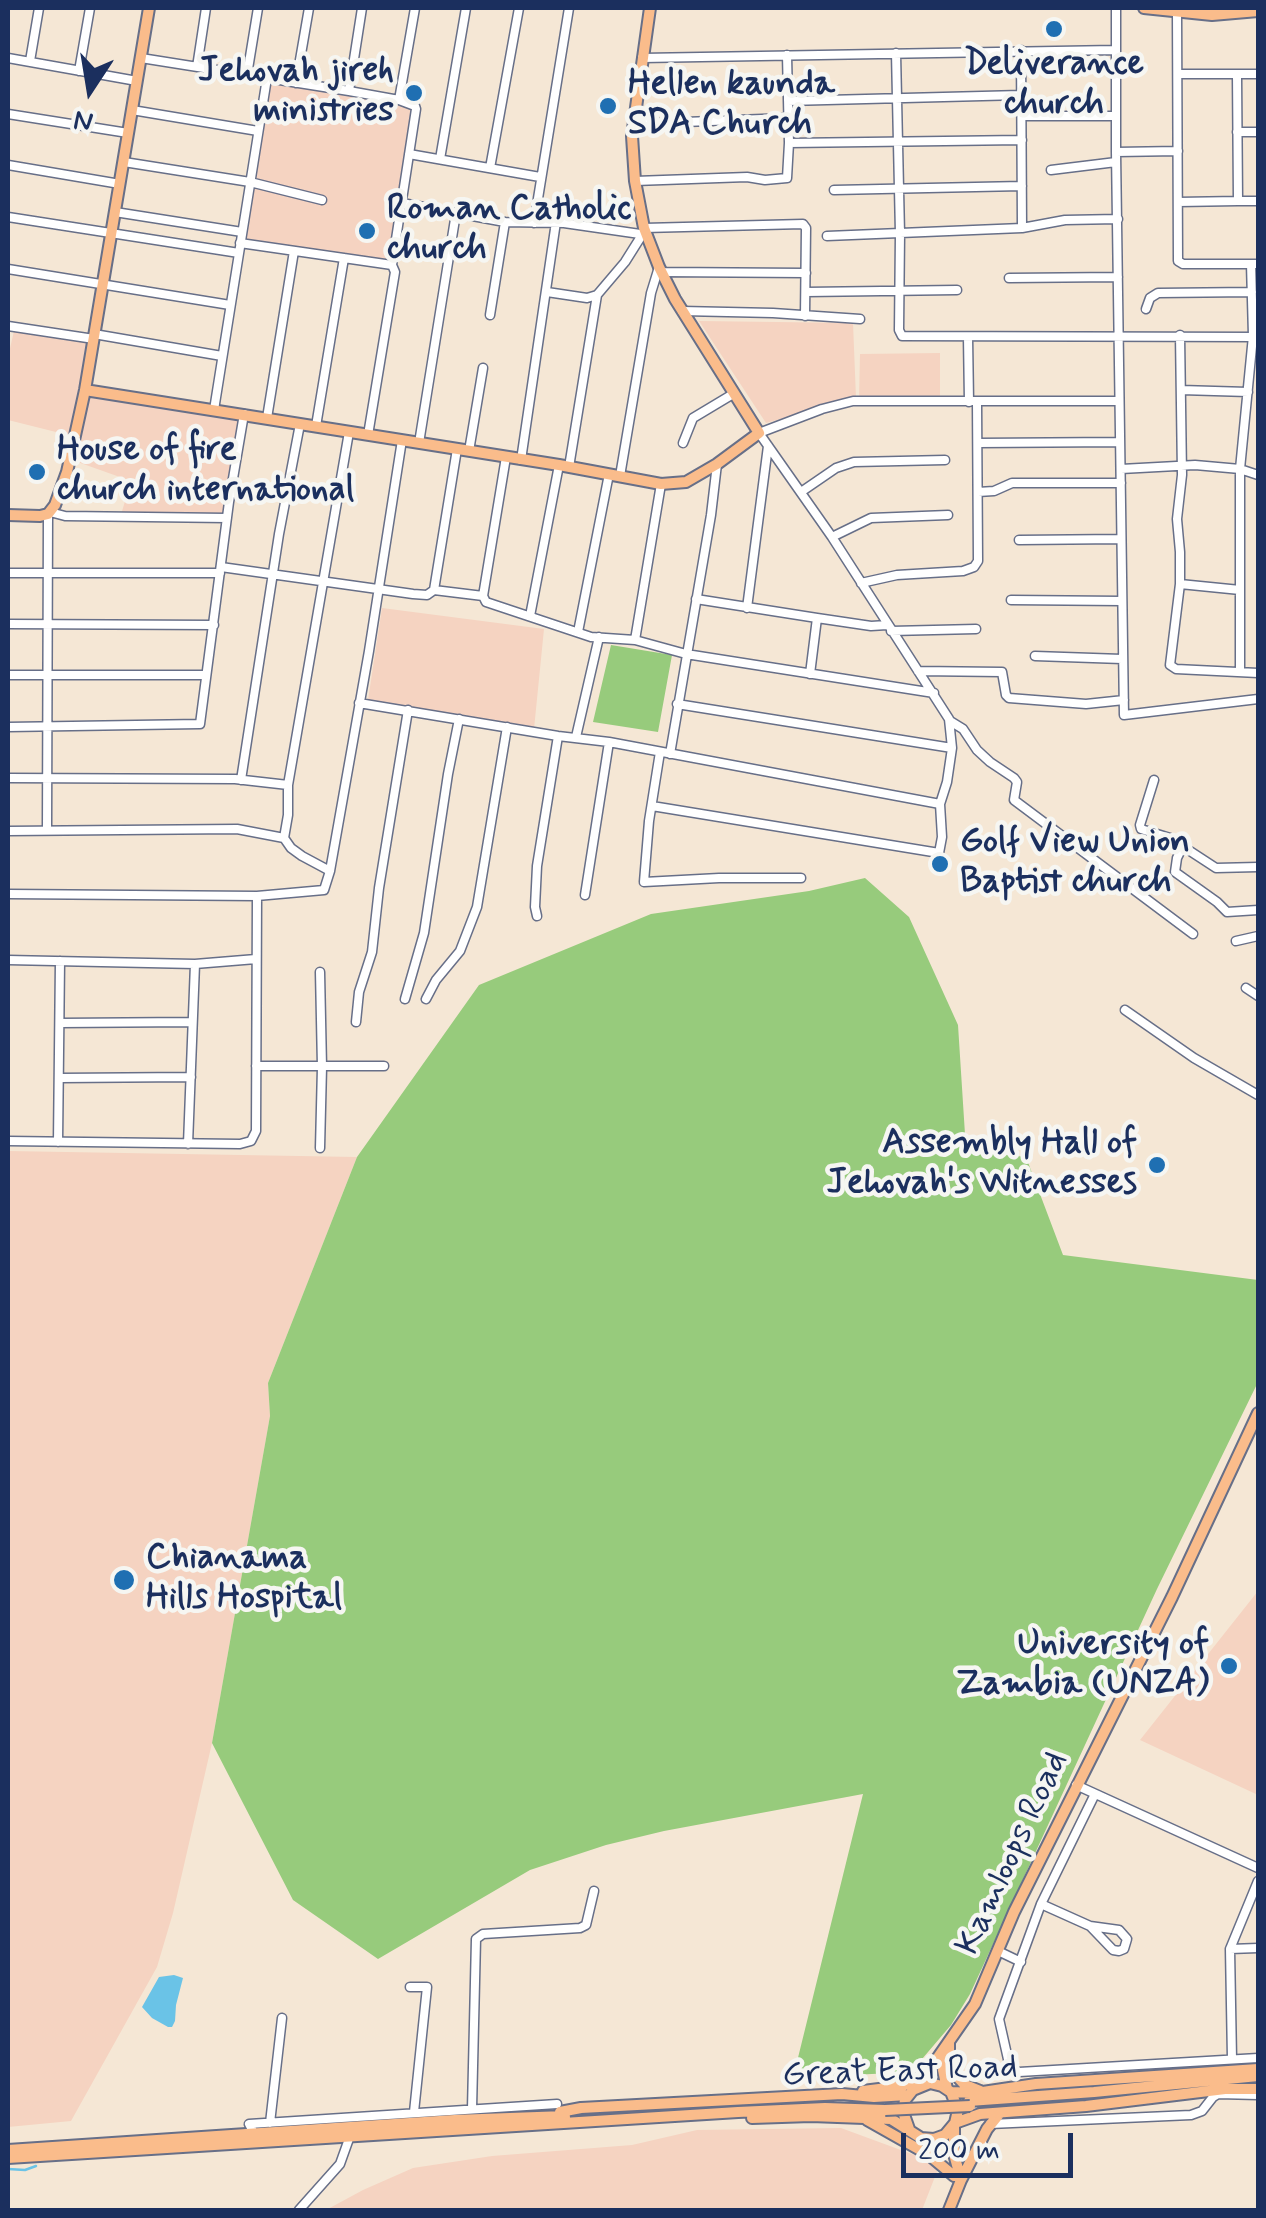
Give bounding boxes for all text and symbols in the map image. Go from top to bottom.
marker: Deliverance church [1043,18,1065,40]
north arrow [40,40,140,140]
place label: Deliverance church [964,45,1144,127]
place label: Jehovah jireh ministries [198,52,394,134]
place label: Hellen kaunda SDA Church [628,65,835,147]
marker: Jehovah jireh ministries [403,82,425,104]
marker: Hellen kaunda SDA Church [597,95,619,117]
text: N [71,100,97,140]
place label: Roman Catholic church [387,190,632,272]
marker: Roman Catholic church [356,220,378,242]
place label: House of fire church international [57,431,354,513]
marker: House of fire church international [26,461,48,483]
place label: Golf View Union Baptist church [960,823,1190,905]
marker: Golf View Union Baptist church [929,853,951,875]
place label: Assembly Hall of Jehovah's Witnesses [826,1124,1137,1206]
marker: Assembly Hall of Jehovah's Witnesses [1146,1154,1168,1176]
place label: Chianama Hills Hospital [146,1539,342,1621]
marker: Chianama Hills Hospital [111,1567,137,1593]
place label: University of Zambia (UNZA) [956,1625,1209,1707]
marker: University of Zambia (UNZA) [1218,1655,1240,1677]
street label: Kamloops Road [949,1746,1079,1962]
street label: Great East Road [782,2048,1018,2098]
scale bar [906,2113,1078,2175]
text: 200 m [918,2131,1000,2170]

